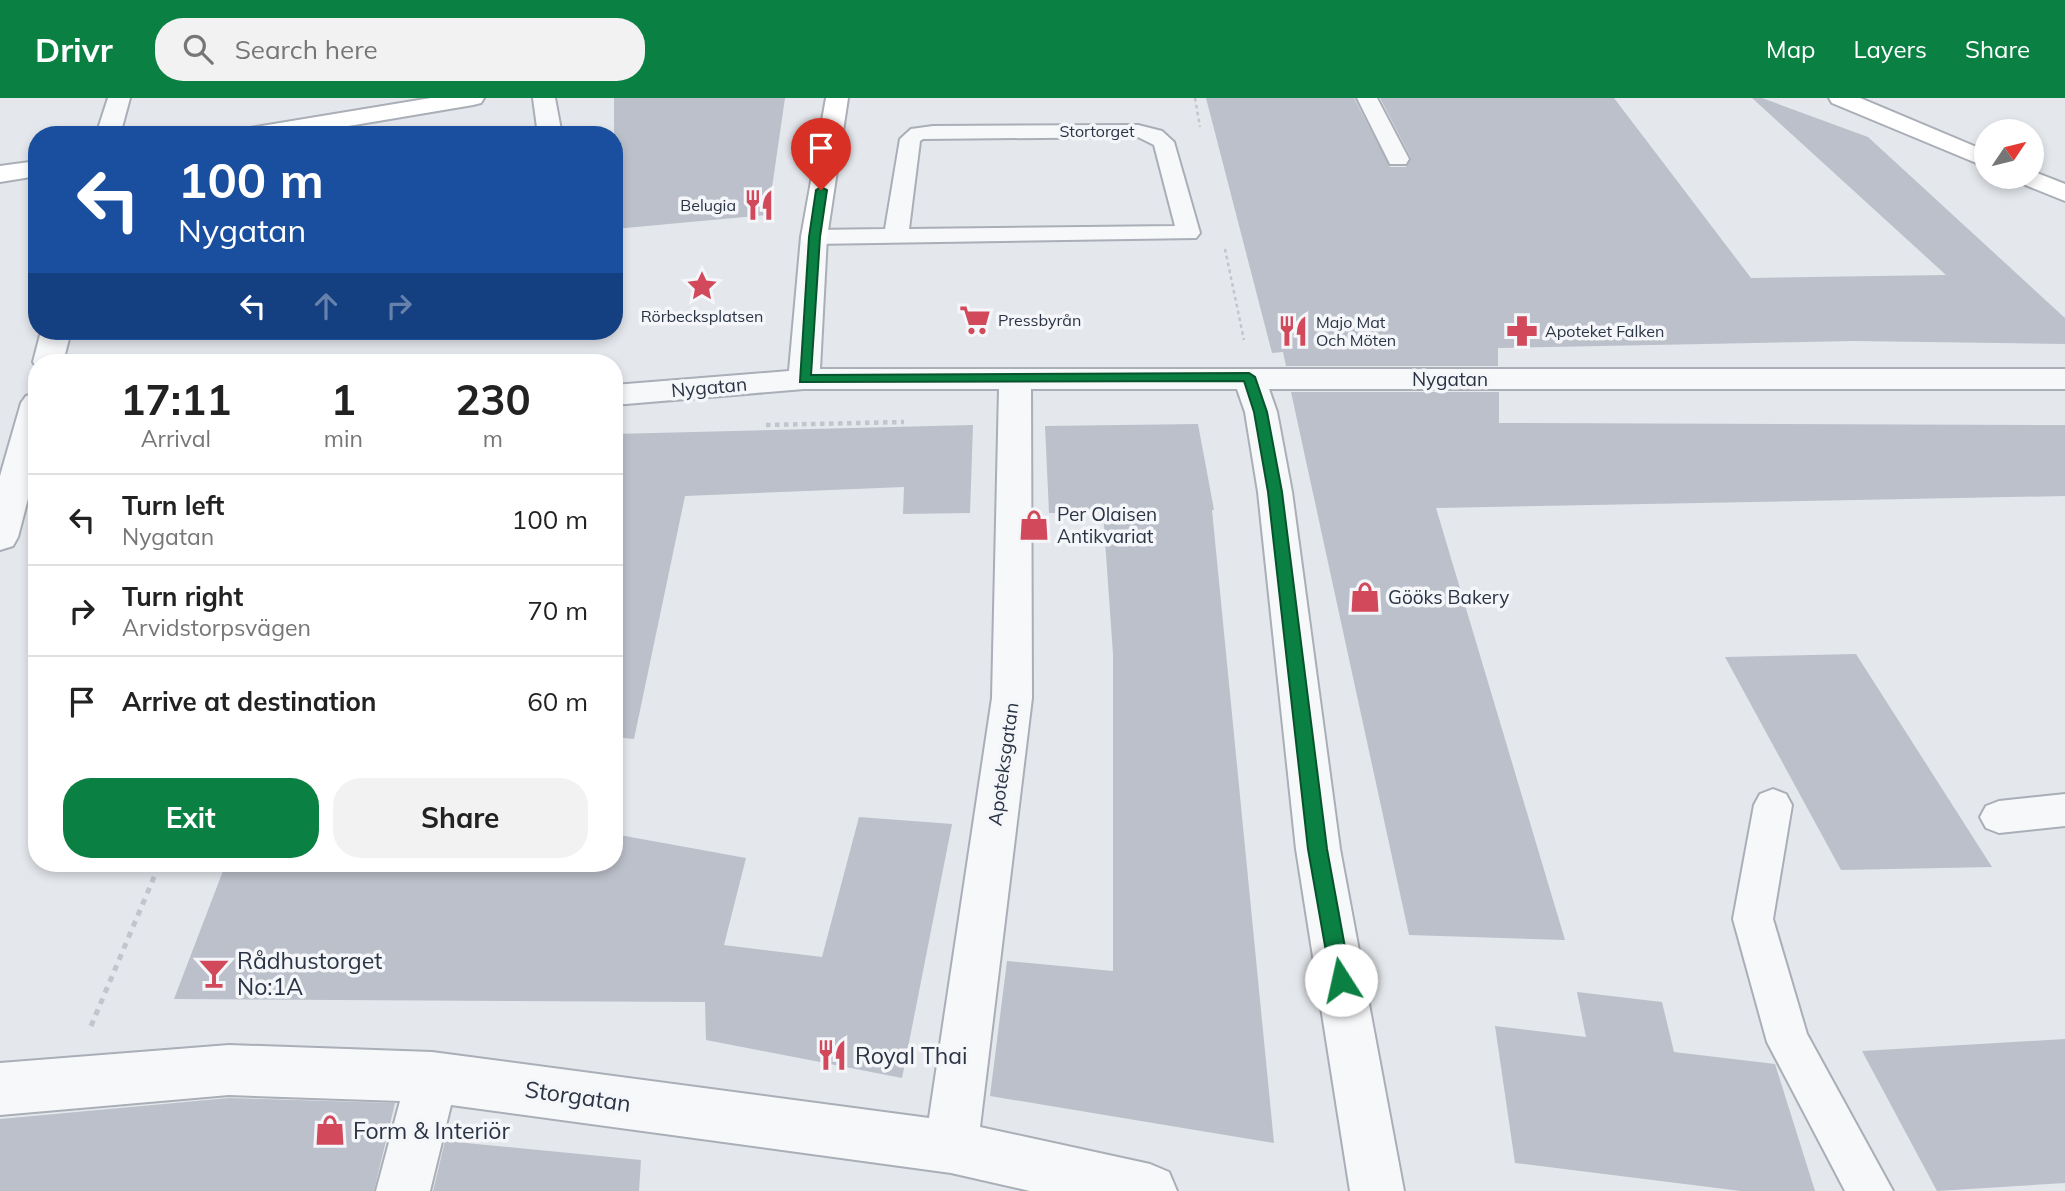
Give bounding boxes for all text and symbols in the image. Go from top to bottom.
search box [155,18,645,81]
text: Drivr [35,29,113,70]
icon: search [179,30,217,68]
text: Search here [235,33,378,66]
text: Map [1766,34,1815,64]
text: Layers [1853,34,1927,64]
text: Share [1965,34,2030,64]
pin [791,118,851,190]
north arrow [1974,119,2044,189]
map controls [1974,119,2044,189]
street label: Stortorget [1059,121,1135,141]
icon: arrive [802,129,840,167]
text: 100 m [178,149,324,210]
icon: left [63,154,154,245]
restaurant icon: Belugia [742,188,776,222]
place label: Belugia [680,195,736,215]
text: Nygatan [178,210,306,250]
place icon: Rörbecksplatsen [685,269,719,303]
icon: left [234,287,272,325]
icon: ahead [307,287,345,325]
icon: right [380,287,418,325]
supermarket icon: Pressbyrån [958,303,992,337]
place label: Rörbecksplatsen [641,306,763,326]
place label: Pressbyrån [998,310,1081,330]
place label: Majo Mat Och Möten [1316,312,1396,350]
restaurant icon: Majo Mat Och Möten [1276,314,1310,348]
pharmacy icon: Apoteket Falken [1505,314,1539,348]
place label: Apoteket Falken [1545,321,1664,341]
street label: Nygatan [1412,367,1488,391]
street label: Nygatan [670,372,748,402]
text: 17:11 [120,373,231,426]
text: 1 [331,373,356,426]
text: 230 [455,373,531,426]
text: Arrival [141,424,211,453]
text: min [324,424,363,453]
text: m [483,424,503,453]
text: Turn left [122,489,224,522]
icon: left [63,501,101,539]
place label: Per Olaisen Antikvariat [1057,502,1157,548]
text: 100 m [512,503,588,536]
shop icon: Per Olaisen Antikvariat [1017,508,1051,542]
text: Nygatan [122,522,214,551]
text: Turn right [122,580,243,613]
shop icon: Gööks Bakery [1348,580,1382,614]
place label: Gööks Bakery [1388,585,1509,609]
icon: right [63,592,101,630]
text: 70 m [527,594,588,627]
text: Arvidstorpsvägen [122,613,311,642]
icon: arrive [63,683,101,721]
text: Arrive at destination [122,685,377,718]
text: 60 m [527,685,588,718]
street label: Apoteksgatan [982,701,1024,827]
button: Exit [63,778,319,858]
button: Share [333,778,588,858]
position arrow [1304,943,1378,1017]
place label: Rådhustorget No:1A [237,946,382,1001]
bar icon: Rådhustorget No:1A [197,956,231,990]
restaurant icon: Royal Thai [815,1038,849,1072]
place label: Royal Thai [855,1041,968,1070]
street label: Storgatan [523,1074,633,1118]
shop icon: Form & Interiör [313,1113,347,1147]
place label: Form & Interiör [353,1116,510,1145]

